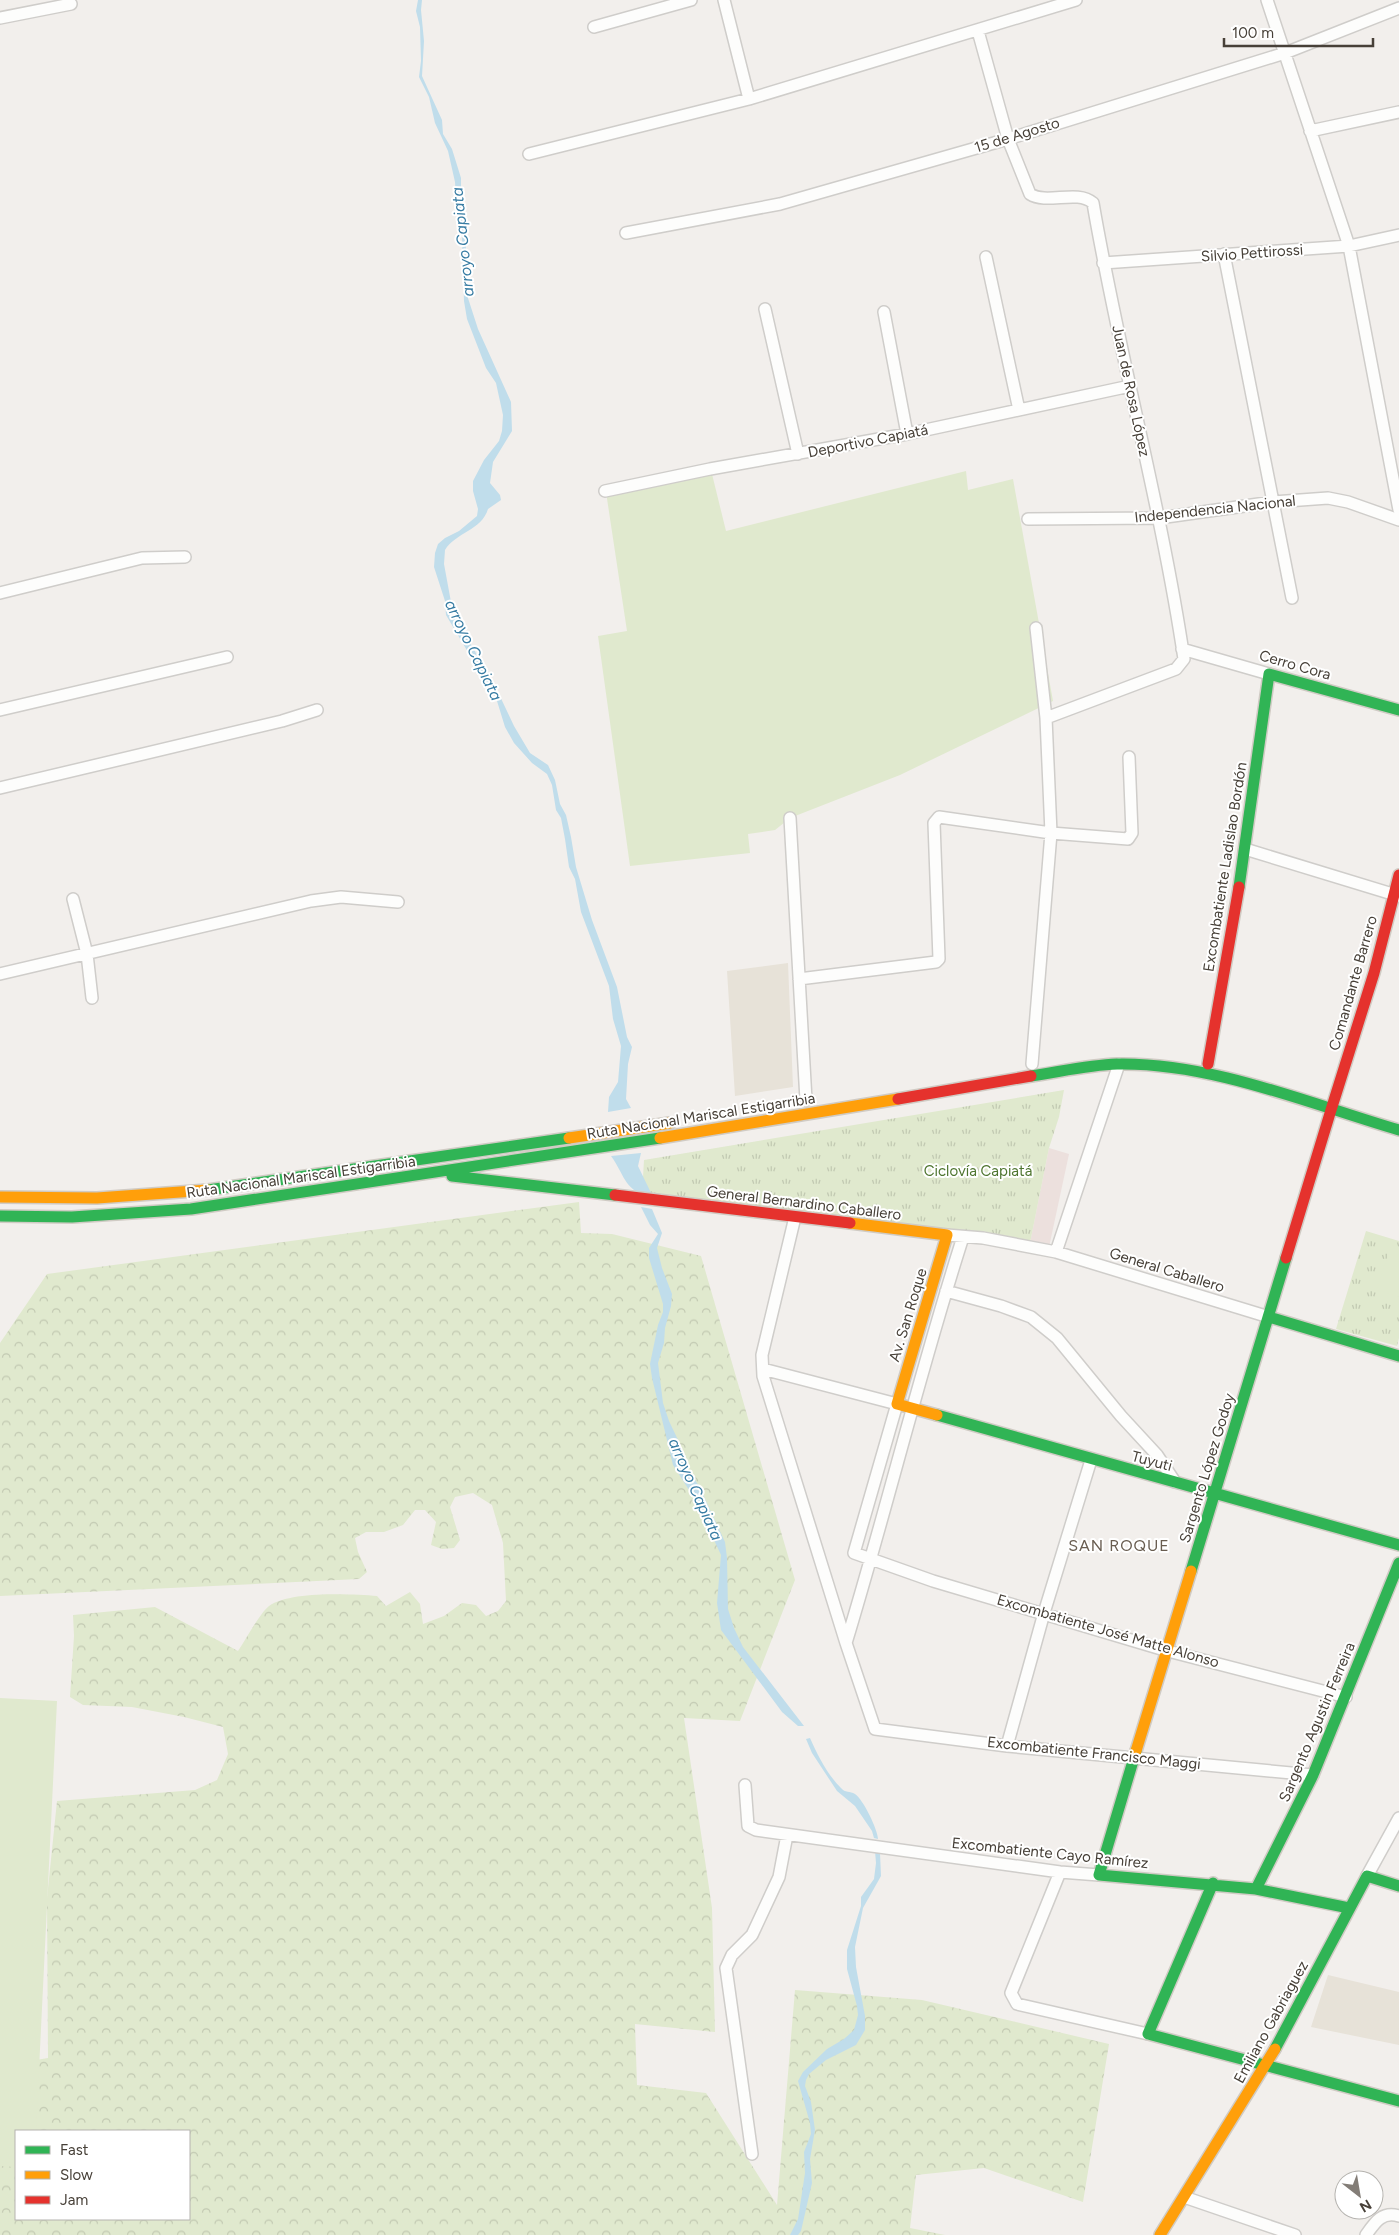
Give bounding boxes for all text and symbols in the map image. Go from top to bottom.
scale bar [1224,15,1373,47]
text: 100 m [1232,24,1274,42]
street label: 15 de Agosto [972,113,1062,156]
water label: arroyo Capiata [447,186,478,298]
street label: Silvio Pettirossi [1200,240,1304,266]
street label: Juan de Rosa López [1108,324,1154,458]
street label: Deportivo Capiatá [806,421,930,461]
street label: Independencia Nacional [1133,492,1297,526]
water label: arroyo Capiata [441,597,506,704]
street label: Cerro Cora [1257,646,1333,684]
street label: Excombatiente Ladislao Bordón [1200,761,1250,973]
street label: Comandante Barrero [1325,913,1381,1053]
street label: Ruta Nacional Mariscal Estigarribia [586,1089,816,1143]
street label: Ruta Nacional Mariscal Estigarribia [185,1152,417,1202]
park label: Ciclovía Capiatá [924,1162,1032,1180]
street label: General Bernardino Caballero [706,1182,903,1224]
street label: General Caballero [1107,1244,1227,1296]
street label: Av. San Roque [885,1266,931,1364]
street label: Sargento López Godoy [1176,1391,1238,1545]
water label: arroyo Capiata [665,1435,727,1543]
street label: Tuyuti [1130,1447,1174,1475]
district label: SAN ROQUE [1068,1536,1170,1555]
street label: Excombatiente José Matte Alonso [995,1591,1221,1671]
street label: Sargento Agustin Ferreira [1275,1640,1359,1804]
street label: Excombatiente Francisco Maggi [986,1733,1202,1773]
street label: Excombatiente Cayo Ramírez [951,1834,1149,1872]
street label: Emiliano Gabriaguez [1230,1958,1312,2086]
legend [15,2130,190,2220]
text: Fast [60,2141,89,2159]
text: Slow [60,2166,93,2184]
north arrow [1334,2170,1384,2220]
text: Jam [60,2191,88,2209]
text: N [1356,2196,1374,2216]

